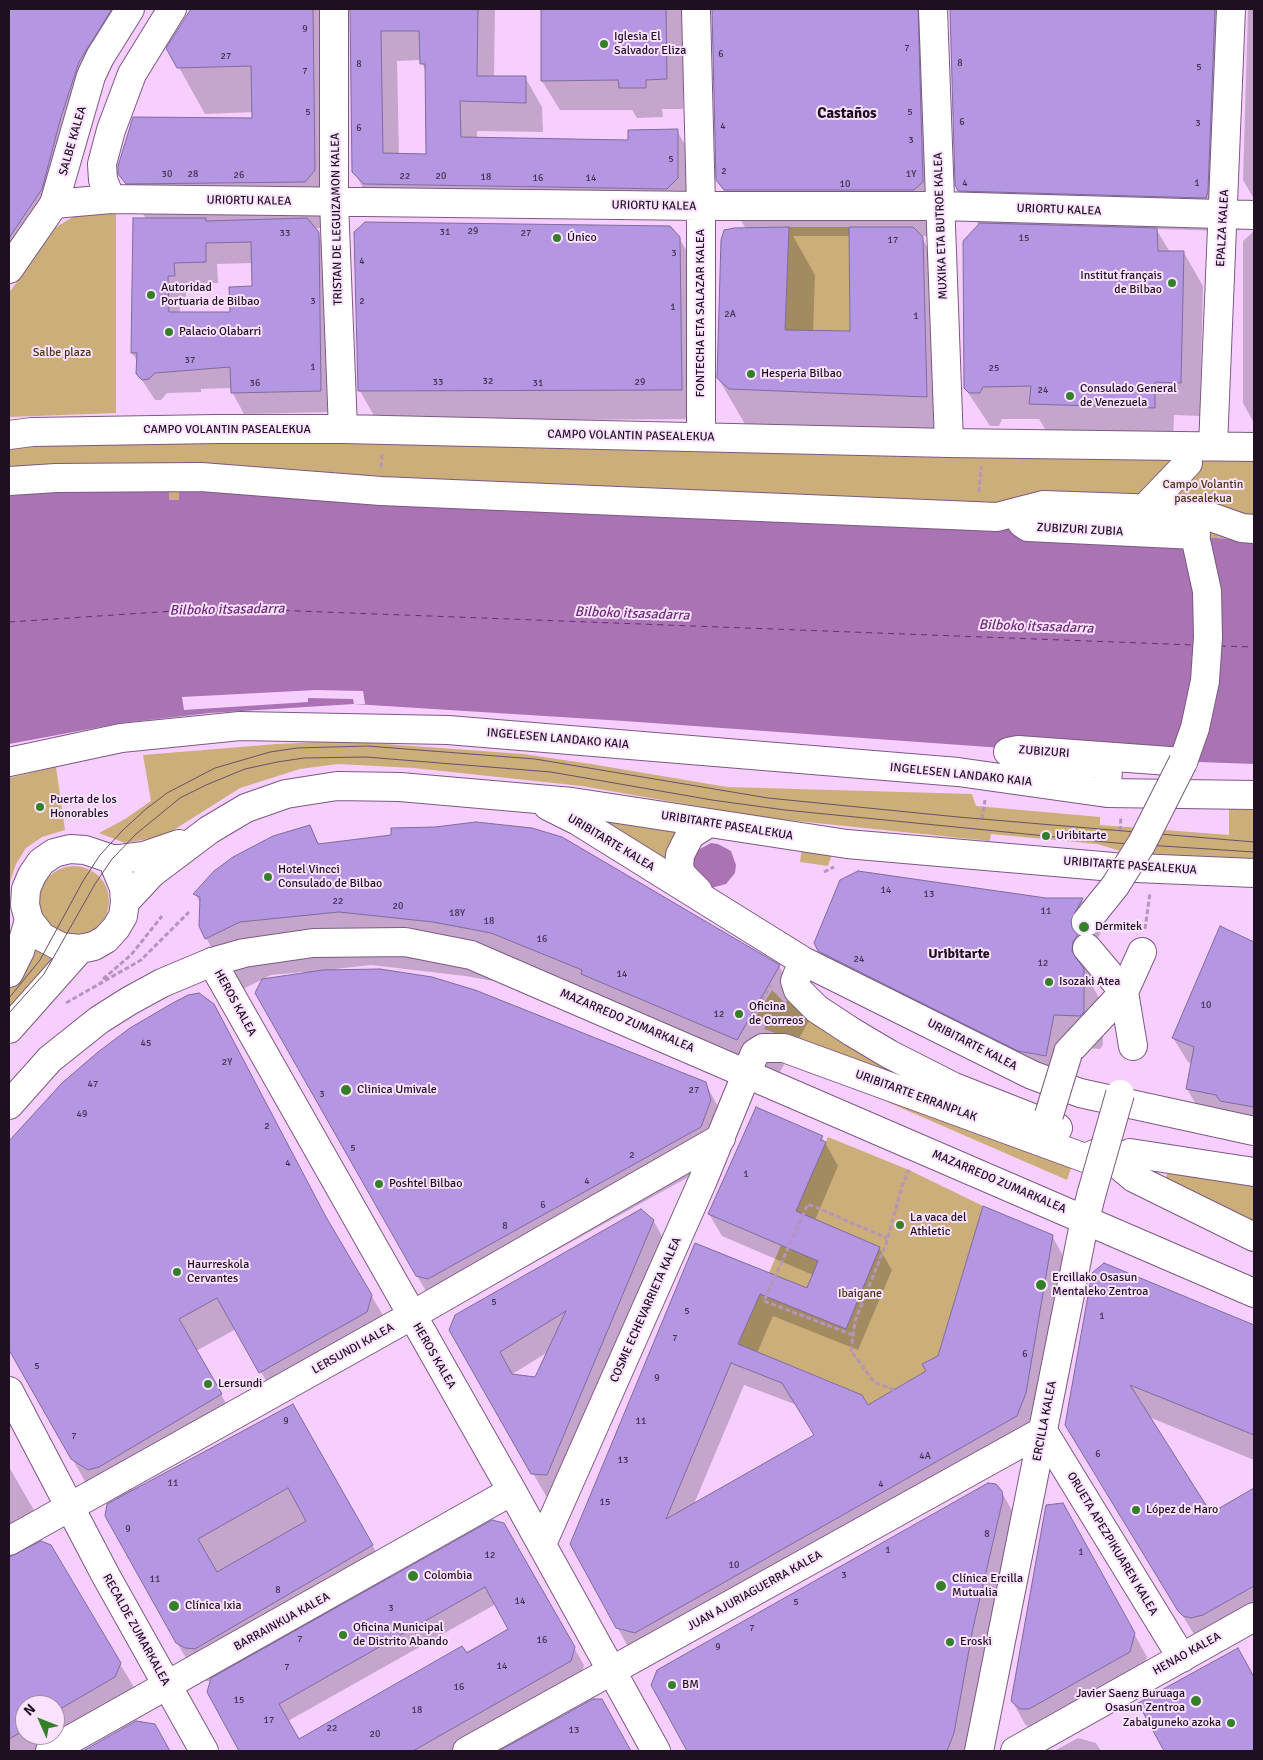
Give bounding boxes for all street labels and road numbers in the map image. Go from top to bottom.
street label: SALBE KALEA [56,105,90,177]
street label: TRISTAN DE LEGUIZAMON KALEA [328,132,346,306]
street label: MUXIKA ETA BUTROE KALEA [931,152,951,300]
street label: EPALZA KALEA [1214,189,1232,267]
street label: URIORTU KALEA [206,193,292,209]
street label: URIORTU KALEA [611,198,697,214]
street label: URIORTU KALEA [1016,201,1102,219]
street label: FONTECHA ETA SALAZAR KALEA [694,229,708,397]
street label: CAMPO VOLANTIN PASEALEKUA [143,423,311,437]
street label: CAMPO VOLANTIN PASEALEKUA [547,427,715,445]
street label: ZUBIZURI ZUBIA [1036,521,1124,539]
street label: INGELESEN LANDAKO KAIA [486,726,630,752]
street label: ZUBIZURI [1018,743,1070,761]
street label: INGELESEN LANDAKO KAIA [889,760,1033,790]
street label: URIBITARTE PASEALEKUA [660,808,794,844]
street label: URIBITARTE KALEA [565,811,657,875]
street label: URIBITARTE PASEALEKUA [1063,854,1197,878]
street label: HEROS KALEA [211,967,259,1039]
street label: MAZARREDO ZUMARKALEA [558,986,696,1056]
street label: URIBITARTE KALEA [925,1016,1019,1074]
street label: URIBITARTE ERRANPLAK [853,1067,979,1125]
street label: MAZARREDO ZUMARKALEA [930,1147,1068,1217]
street label: COSME ECHEVARRIETA KALEA [607,1235,685,1385]
street label: LERSUNDI KALEA [309,1320,397,1378]
street label: HEROS KALEA [409,1320,459,1392]
street label: ERCILLA KALEA [1030,1380,1060,1462]
street label: ORUETA APEZPIKUAREN KALEA [1063,1470,1161,1618]
street label: JUAN AJURIAGUERRA KALEA [685,1548,825,1634]
street label: RECALDE ZUMARKALEA [99,1572,173,1688]
street label: BARRAINKUA KALEA [231,1590,333,1654]
street label: HENAO KALEA [1150,1629,1224,1679]

